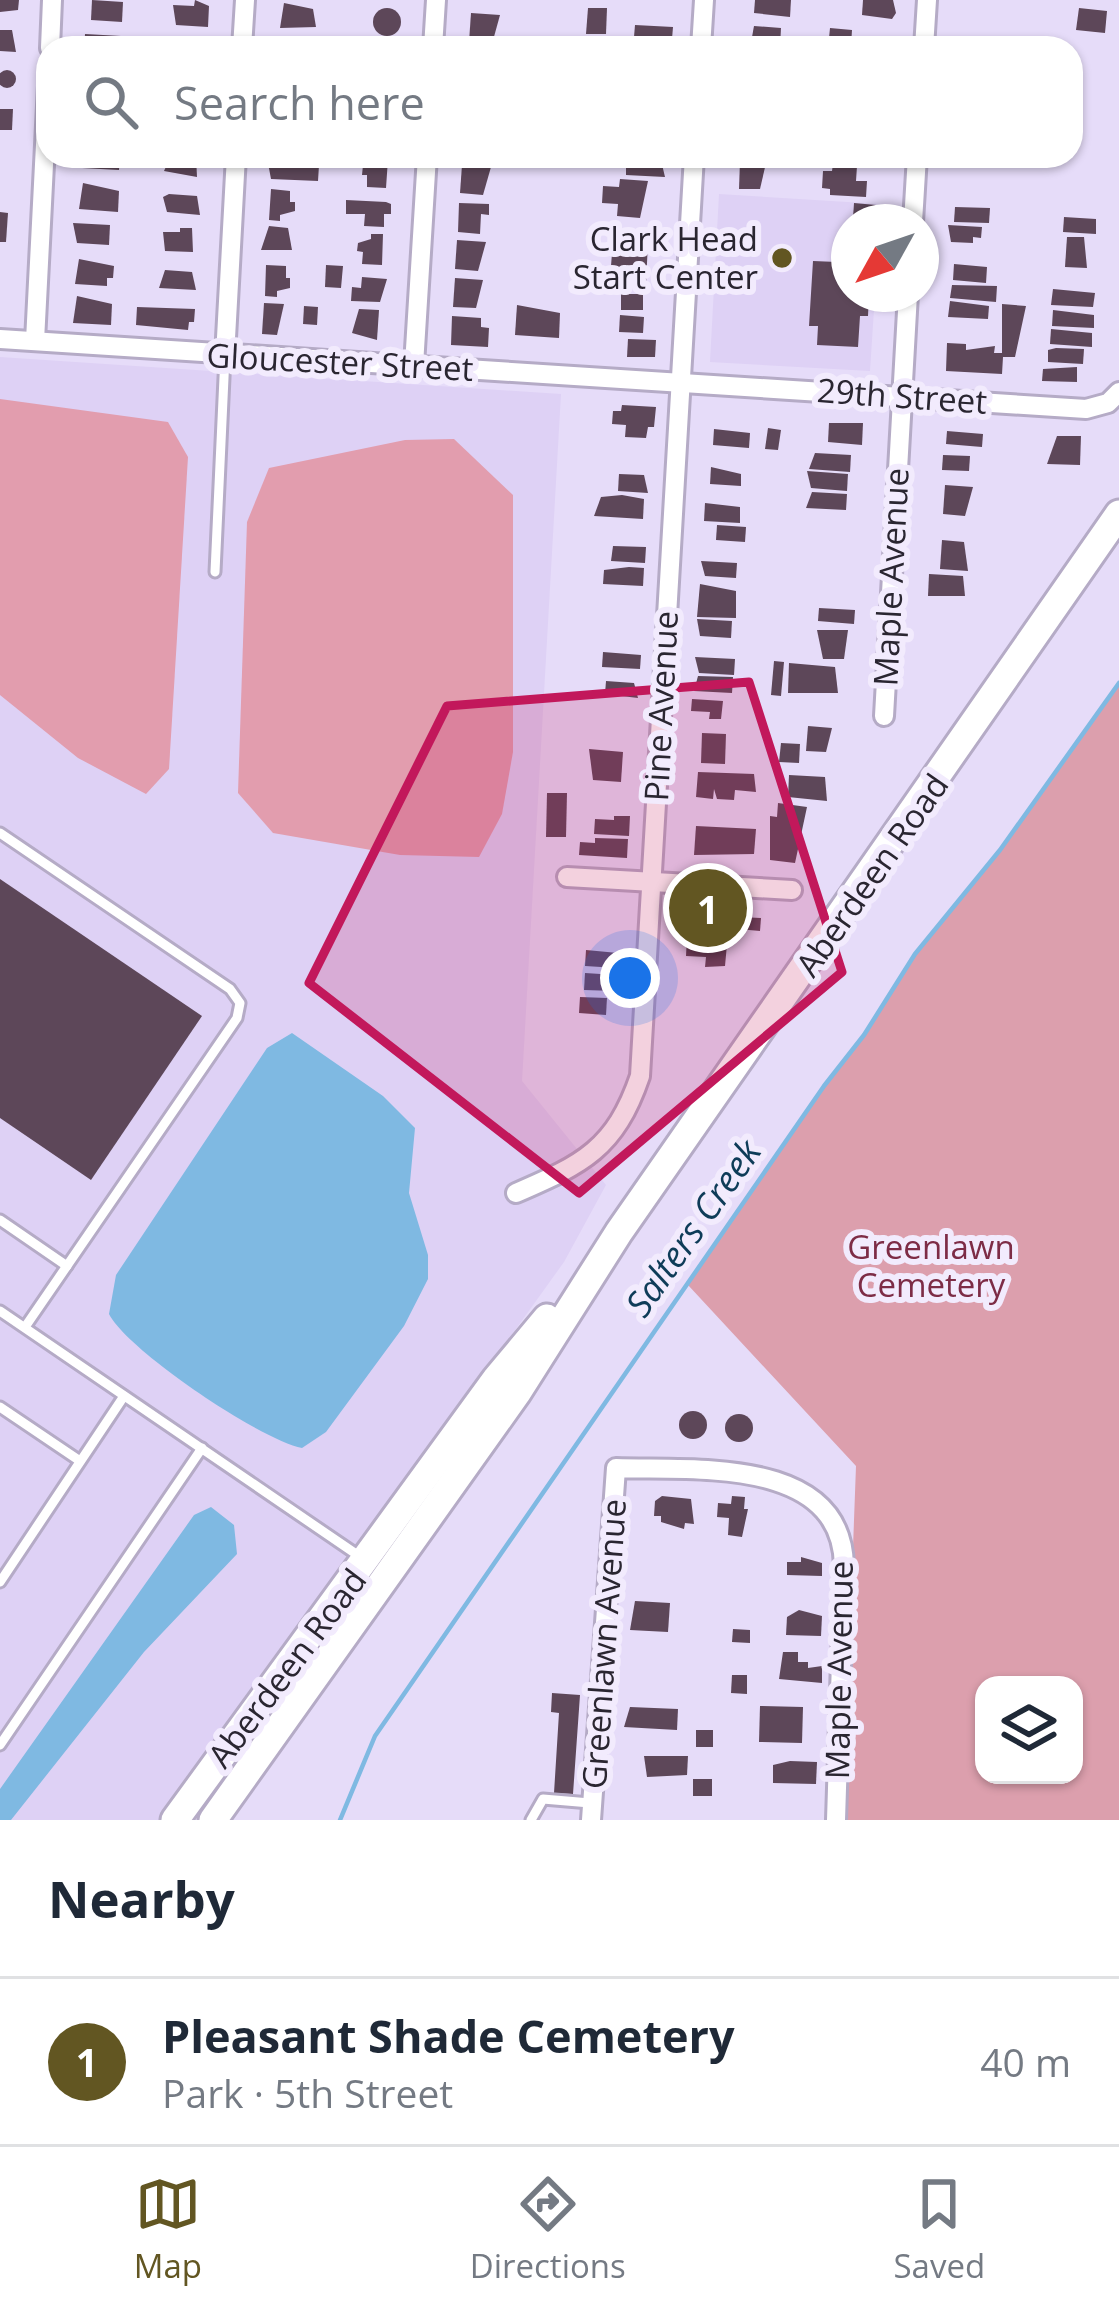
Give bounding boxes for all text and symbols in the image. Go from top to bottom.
search box [36,36,1083,168]
icon: search [78,69,144,135]
text: Search here [174,72,425,133]
north arrow [831,204,939,312]
place label: Clark Head Start Center [573,216,758,299]
marker: Clark Head Start Center [769,245,795,271]
street label: Gloucester Street [206,332,475,391]
street label: 29th Street [815,367,989,424]
street label: Maple Avenue [862,467,919,687]
street label: Pine Avenue [633,610,688,802]
street label: Aberdeen Road [785,764,958,985]
pin: 1 [669,863,747,953]
your location [600,948,660,1008]
water label: Salters Creek [614,1128,772,1326]
park label: Greenlawn Cemetery [847,1224,1015,1307]
street label: Greenlawn Avenue [571,1497,636,1791]
street label: Aberdeen Road [197,1559,376,1776]
street label: Maple Avenue [814,1560,863,1780]
map controls [975,1676,1083,1784]
button: layers [975,1676,1083,1784]
text: Nearby [48,1863,235,1933]
text: Pleasant Shade Cemetery [162,2005,735,2066]
text: 1 [76,2035,98,2088]
text: 40 m [980,2035,1071,2088]
text: Park · 5th Street [162,2066,453,2119]
tab: Map [134,2171,202,2288]
tab: Directions [470,2171,626,2288]
tab: Saved [893,2171,985,2288]

